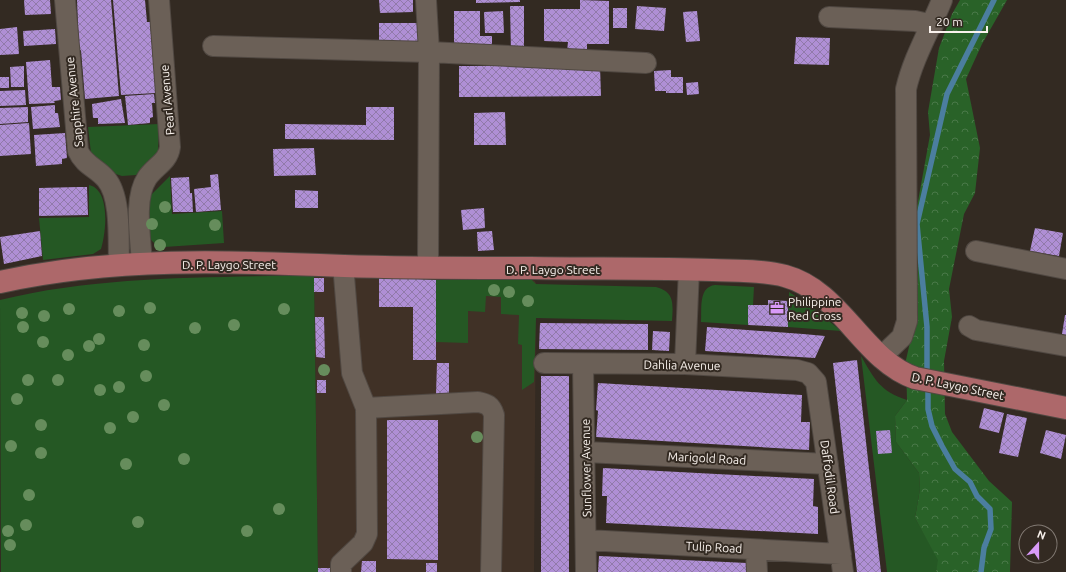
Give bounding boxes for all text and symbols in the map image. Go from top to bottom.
scale bar [930,8,987,34]
text: 20 m [936,15,963,28]
street label: Sapphire Avenue [63,56,85,148]
street label: Pearl Avenue [157,64,177,136]
street label: D. P. Laygo Street [182,258,276,271]
street label: D. P. Laygo Street [506,263,600,276]
place label: Philippine Red Cross [788,295,841,322]
office icon: Philippine Red Cross [769,300,785,316]
street label: Dahlia Avenue [643,358,721,372]
street label: D. P. Laygo Street [911,370,1006,402]
street label: Sunflower Avenue [579,419,593,517]
street label: Daffodil Road [818,439,842,515]
street label: Marigold Road [667,449,747,467]
north arrow [1018,524,1058,564]
text: N [1036,528,1048,542]
street label: Tulip Road [685,539,743,555]

